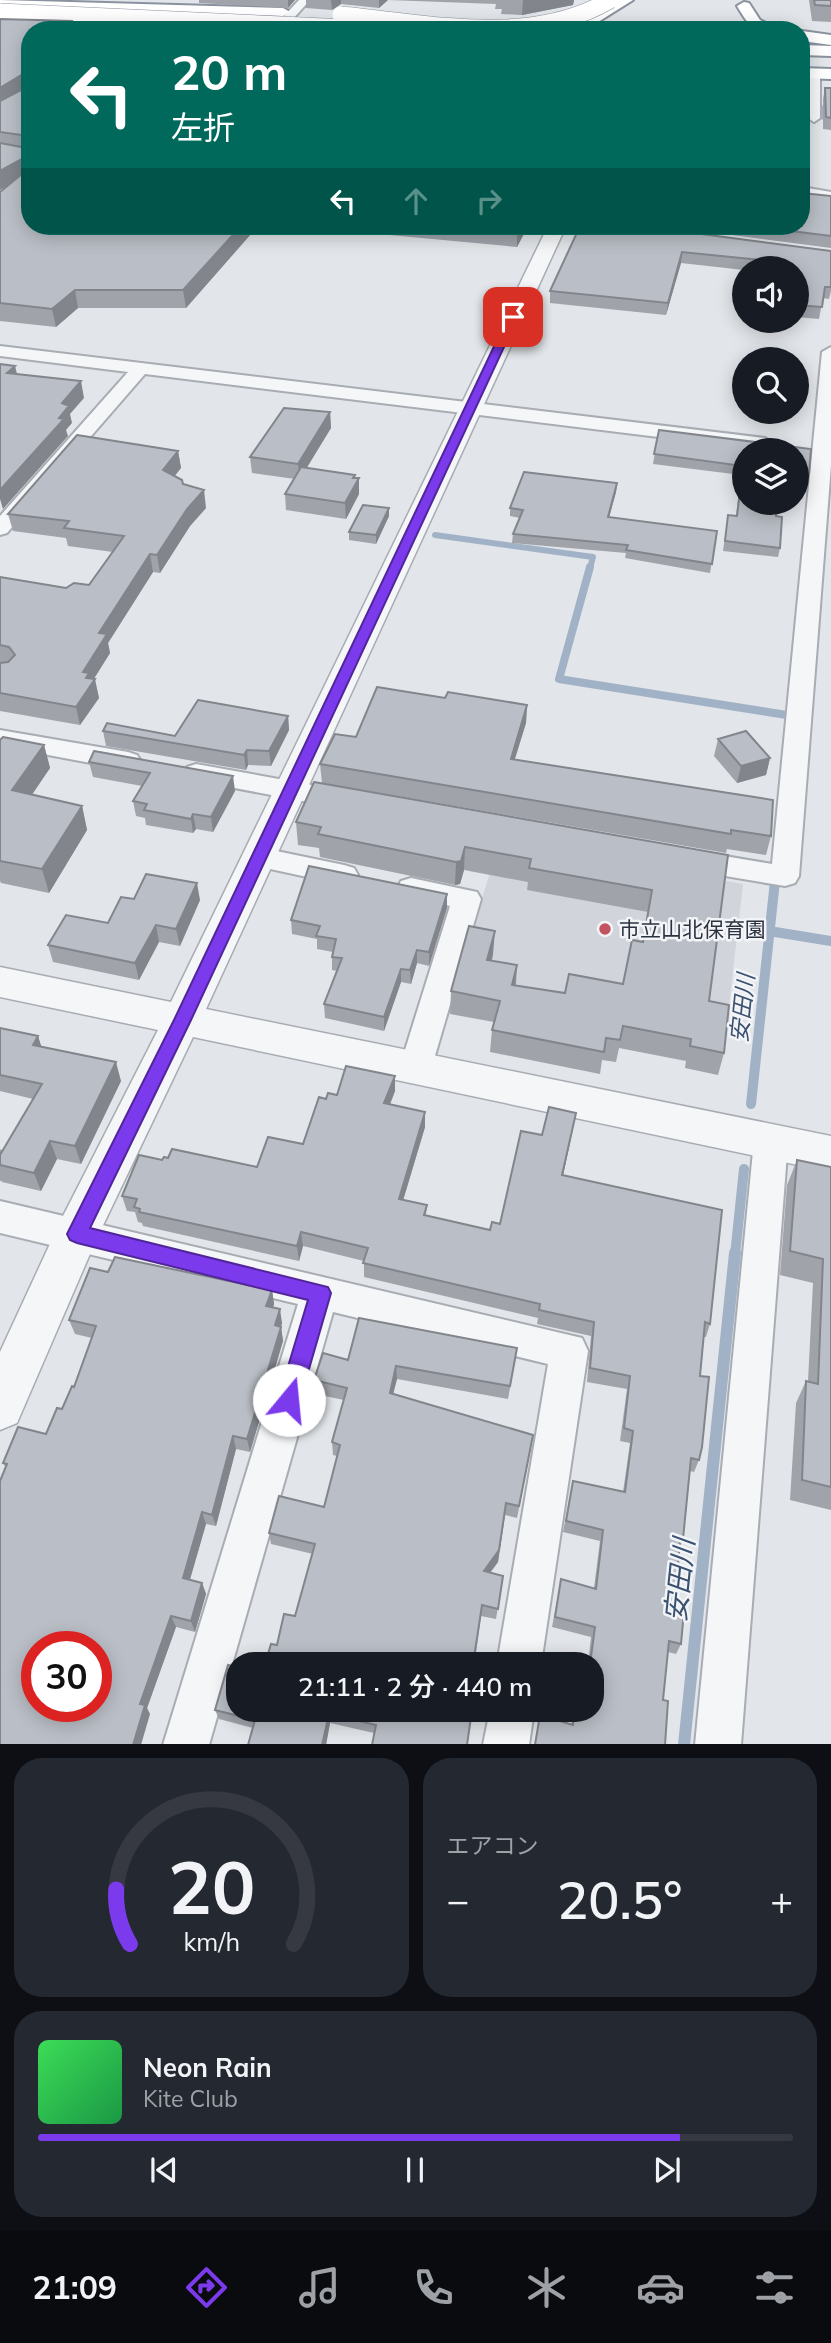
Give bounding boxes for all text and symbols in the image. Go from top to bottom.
text: 20 m [171,41,287,102]
icon: left [56,49,147,140]
text: 左折 [171,107,235,147]
icon: left [324,182,362,220]
icon: ahead [397,182,435,220]
icon: right [470,182,508,220]
map controls [732,256,809,515]
button: sound [732,256,809,333]
pin [483,287,543,347]
icon: arrive [494,298,532,336]
button: search [732,347,809,424]
button: layers [732,438,809,515]
place label: 市立山北保育園 [619,916,766,942]
marker: 市立山北保育園 [597,921,613,937]
water label: 安田川 [724,969,760,1044]
position arrow [252,1363,326,1437]
water label: 安田川 [657,1533,701,1624]
speed limit sign: 30 [21,1631,112,1722]
text: 21:11 · 2 分 · 440 m [298,1670,532,1703]
text: エアコン [447,1831,539,1860]
text: 20 [168,1841,255,1932]
text: 20.5° [557,1867,682,1932]
text: − [447,1876,469,1924]
text: + [770,1876,793,1924]
text: km/h [183,1925,240,1956]
text: Neon Rain [143,2051,272,2084]
text: Kite Club [143,2084,238,2113]
icon: previous [145,2151,183,2189]
icon: pause [396,2151,434,2189]
icon: next [648,2151,686,2189]
icon: directions [182,2263,231,2312]
icon: music [295,2263,344,2312]
icon: phone [409,2263,458,2312]
icon: climate [522,2263,571,2312]
icon: car [636,2263,685,2312]
icon: filters [750,2263,799,2312]
text: 21:09 [32,2267,117,2307]

